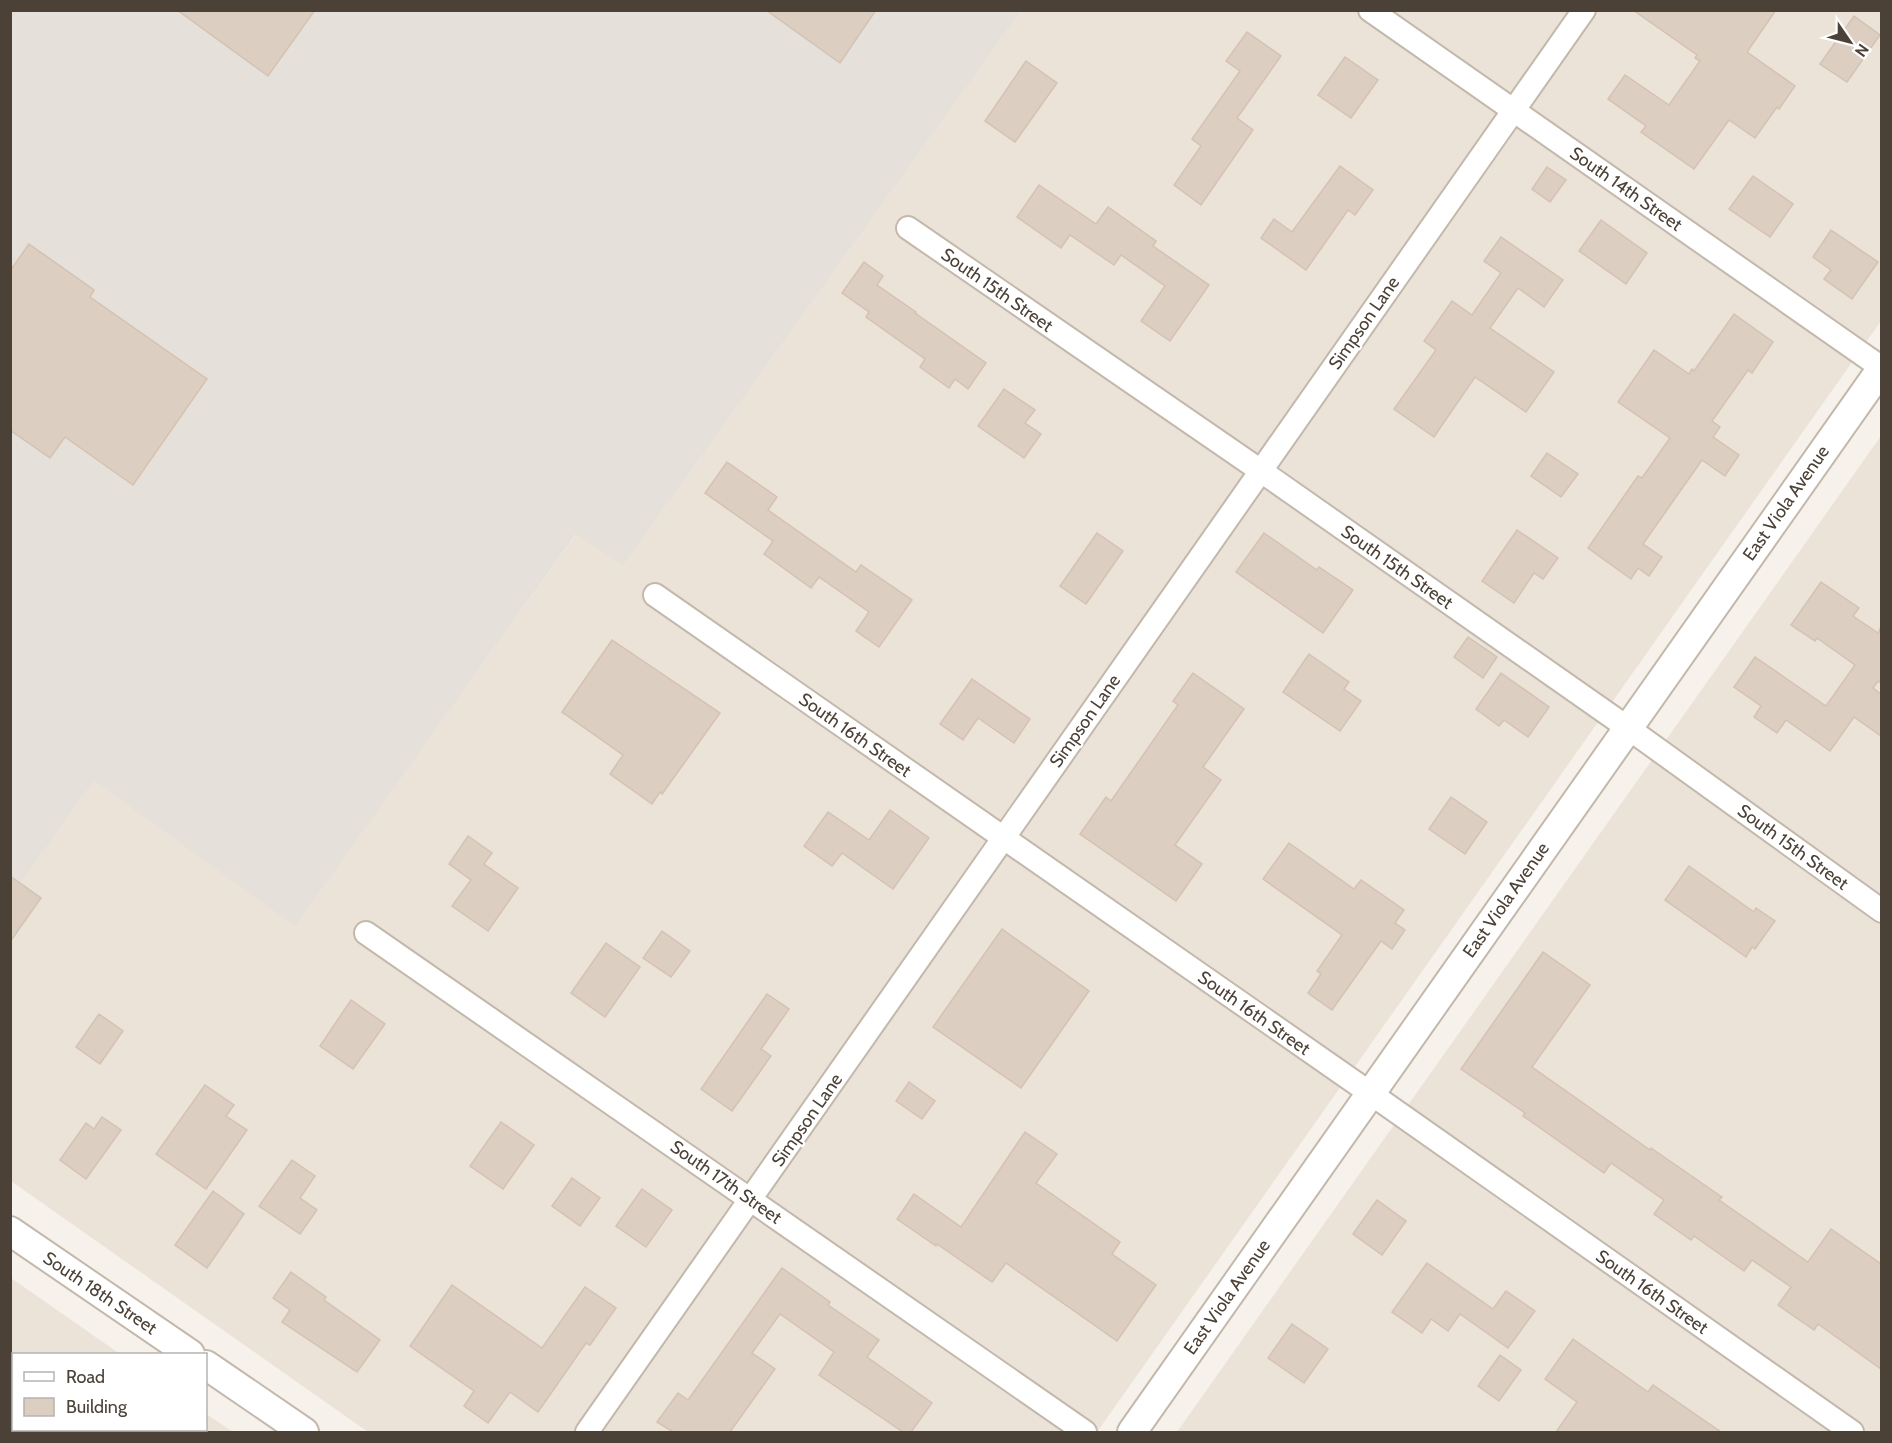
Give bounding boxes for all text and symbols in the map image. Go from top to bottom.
north arrow [1820,12,1880,72]
text: N [1851,40,1873,60]
street label: South 14th Street [1566,142,1686,236]
street label: South 15th Street [937,243,1057,337]
street label: Simpson Lane [1324,272,1404,374]
street label: East Viola Avenue [1738,441,1834,565]
street label: South 15th Street [1337,520,1457,614]
street label: Simpson Lane [1045,670,1125,772]
street label: South 16th Street [795,688,915,782]
street label: South 15th Street [1733,799,1853,895]
street label: East Viola Avenue [1458,838,1554,962]
street label: South 16th Street [1194,966,1314,1060]
street label: Simpson Lane [767,1069,847,1171]
street label: South 17th Street [666,1135,786,1229]
street label: East Viola Avenue [1179,1235,1275,1359]
street label: South 16th Street [1592,1245,1712,1339]
street label: South 18th Street [39,1247,161,1339]
legend [12,1353,207,1431]
text: Road [66,1366,105,1388]
text: Building [66,1396,128,1418]

